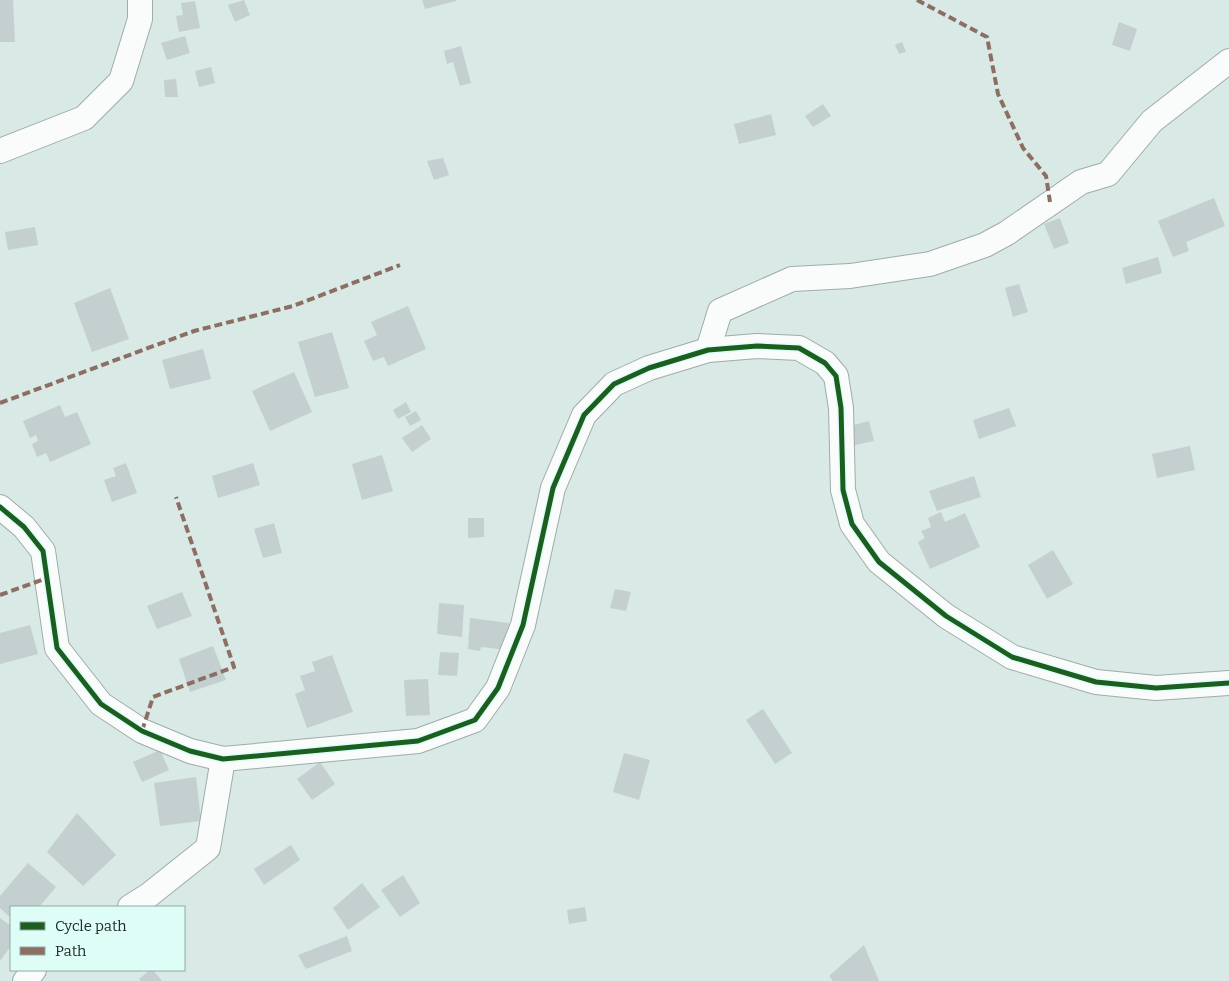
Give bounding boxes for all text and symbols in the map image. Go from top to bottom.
legend [10,906,185,971]
text: Cycle path [55,917,127,935]
text: Path [55,942,87,960]

